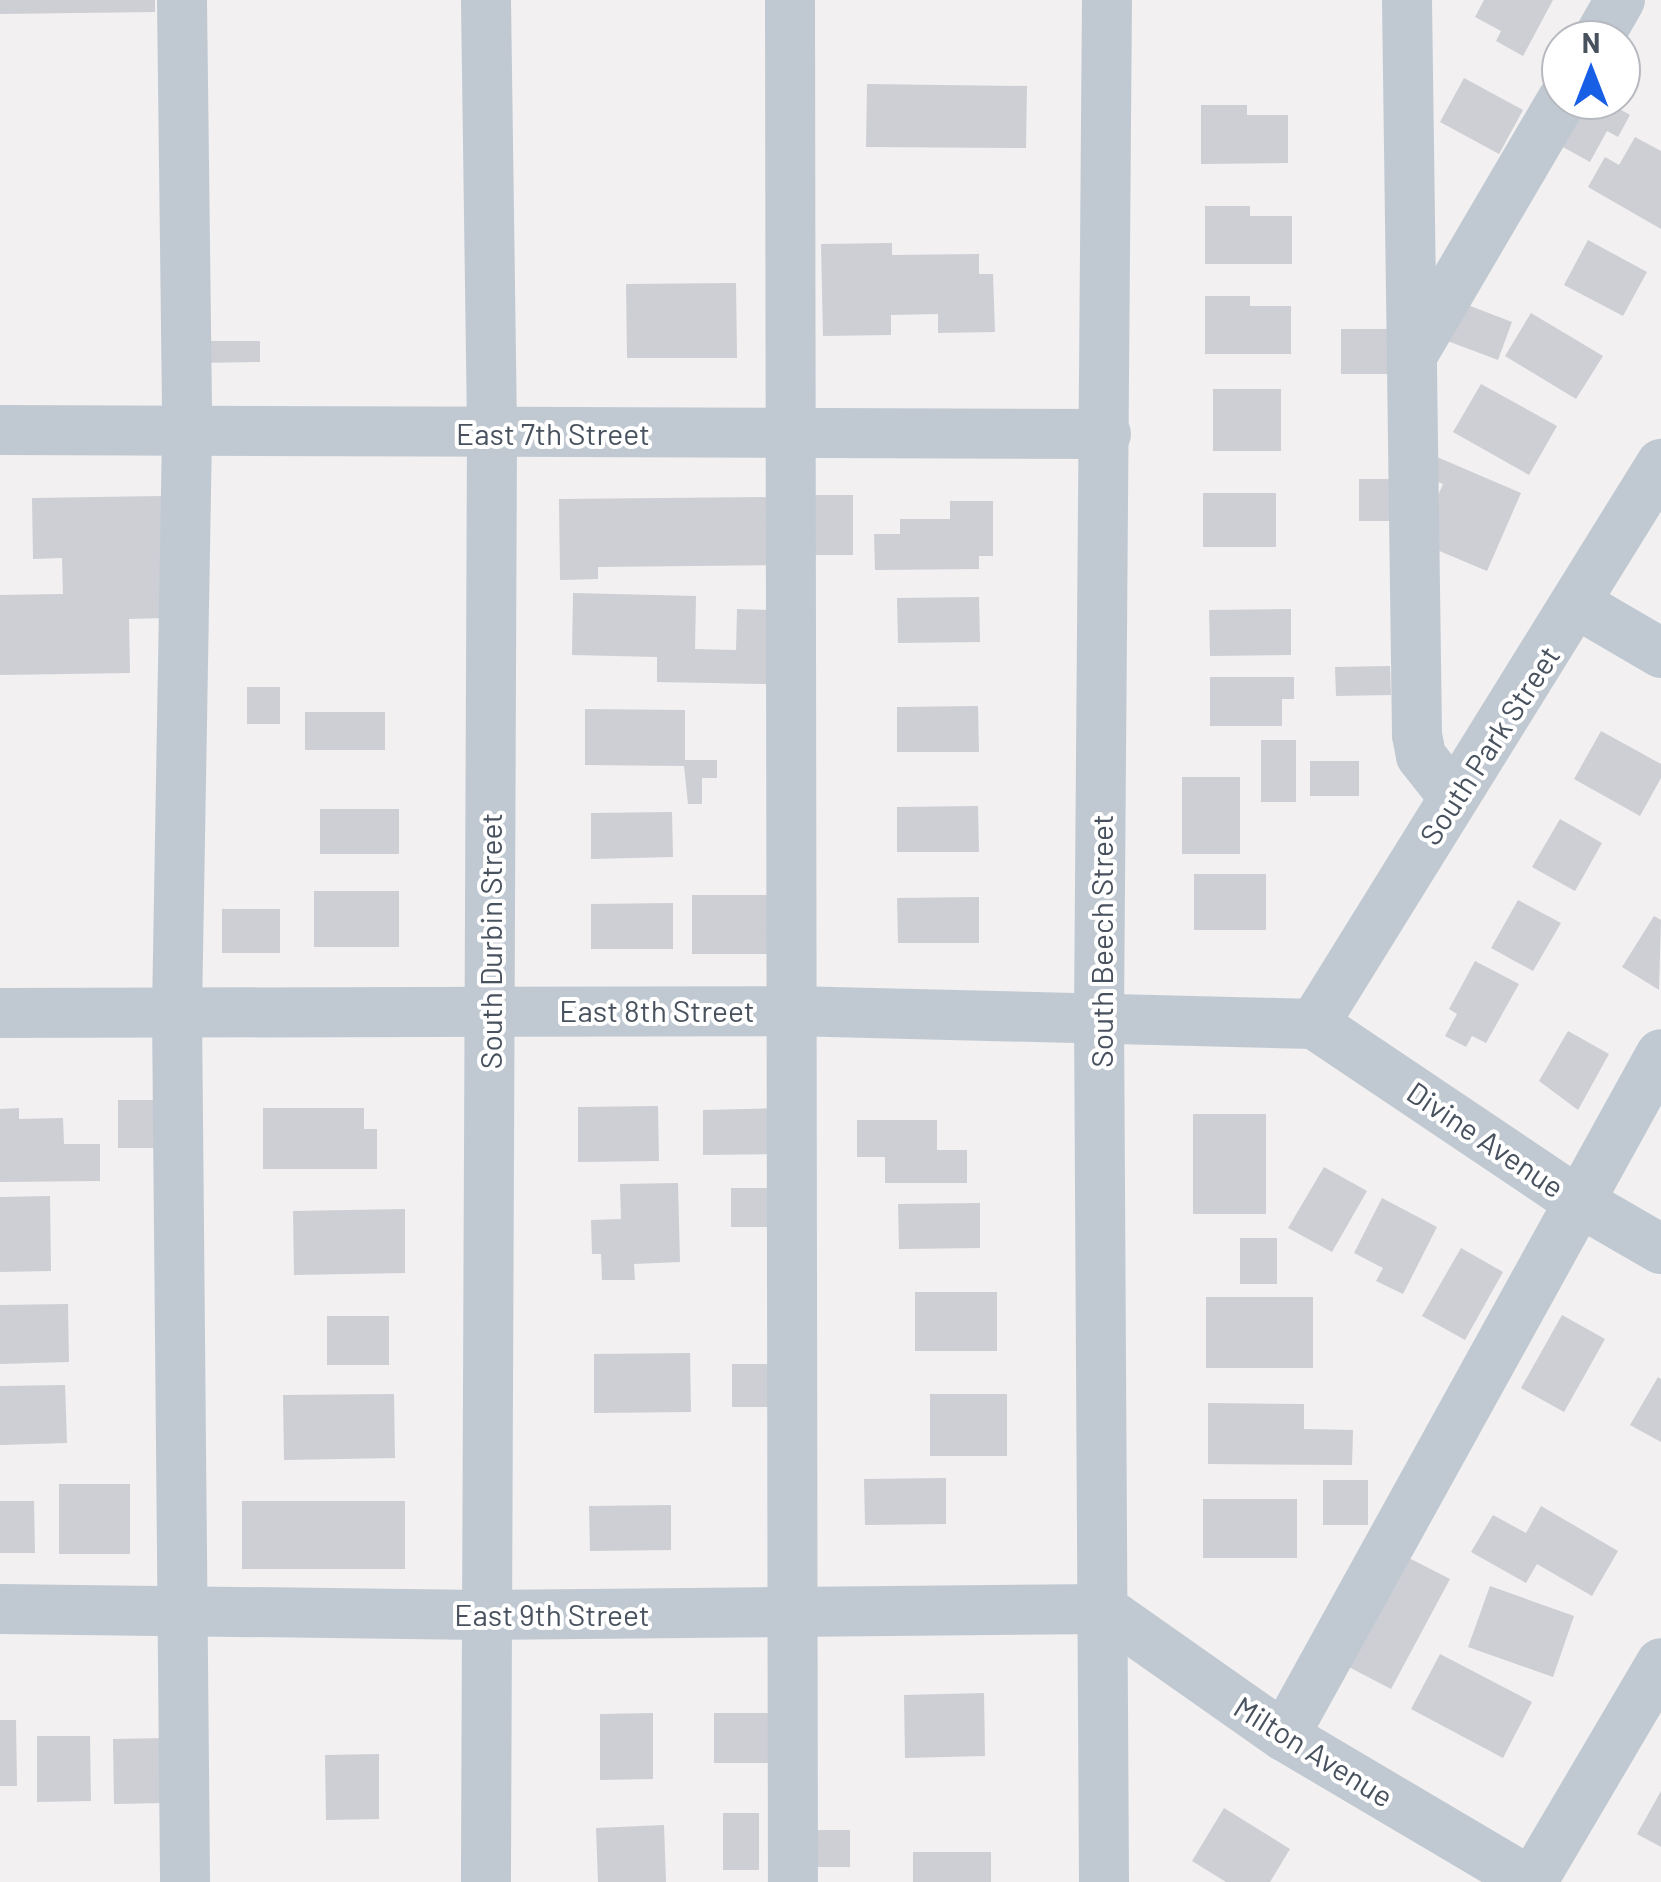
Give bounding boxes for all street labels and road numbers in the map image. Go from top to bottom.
street label: East 7th Street [456,415,650,451]
street label: South Park Street [1411,639,1567,851]
street label: South Durbin Street [472,813,508,1069]
street label: South Beech Street [1083,814,1119,1068]
street label: East 8th Street [559,992,755,1028]
street label: Divine Avenue [1401,1073,1571,1205]
street label: East 9th Street [454,1596,650,1632]
street label: Milton Avenue [1228,1688,1400,1814]

